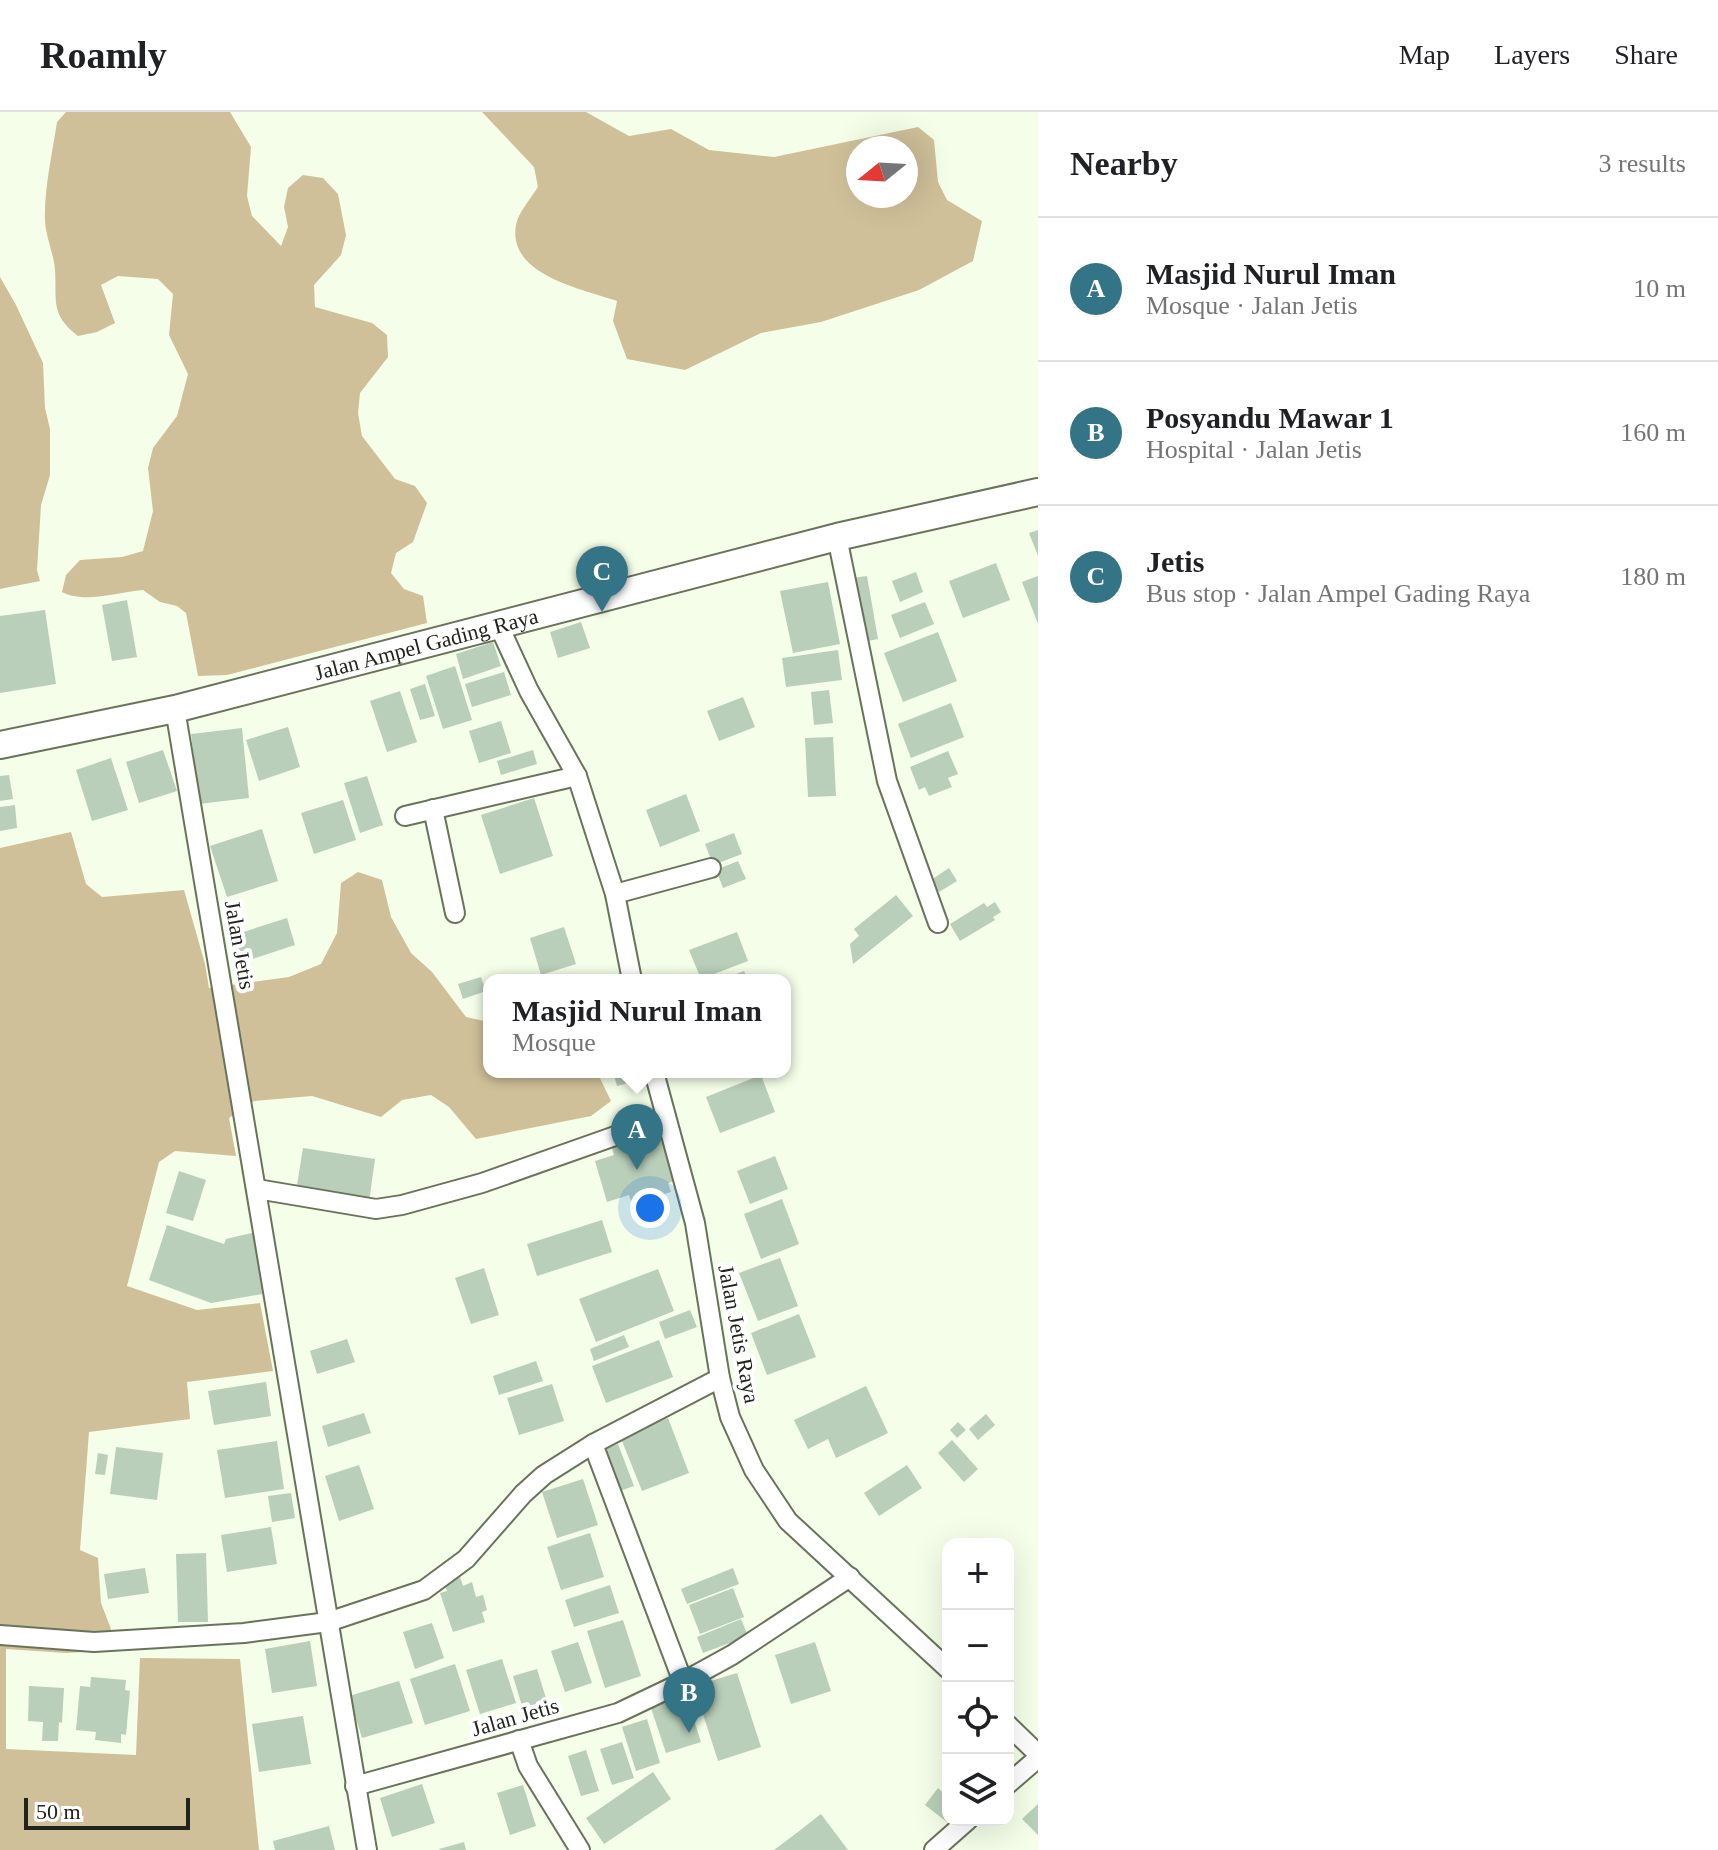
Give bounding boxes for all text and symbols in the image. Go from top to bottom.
text: Roamly [40,34,167,76]
text: Map [1399,39,1450,70]
text: Layers [1494,39,1570,70]
text: Share [1614,39,1678,70]
north arrow [846,136,918,208]
text: Nearby [1070,145,1178,182]
text: 3 results [1599,149,1686,178]
text: Masjid Nurul Iman [1146,257,1396,290]
text: A [1087,274,1105,303]
text: 10 m [1633,274,1686,303]
text: Mosque · Jalan Jetis [1146,291,1358,320]
text: Posyandu Mawar 1 [1146,401,1394,434]
text: B [1087,418,1105,447]
text: 160 m [1620,418,1686,447]
text: Hospital · Jalan Jetis [1146,435,1362,464]
text: Jetis [1146,545,1204,578]
pin: C [576,546,628,612]
text: C [1087,562,1105,591]
text: 180 m [1620,562,1686,591]
text: Bus stop · Jalan Ampel Gading Raya [1146,579,1530,608]
street label: Jalan Ampel Gading Raya [311,603,541,685]
street label: Jalan Jetis [220,899,260,991]
popup [483,974,791,1078]
text: Masjid Nurul Iman [512,994,762,1027]
text: Mosque [512,1028,596,1057]
pin: A [611,1104,663,1170]
your location [630,1188,670,1228]
street label: Jalan Jetis Raya [713,1263,765,1406]
map controls [942,1538,1014,1826]
button: + [942,1538,1014,1610]
button: − [942,1610,1014,1682]
pin: B [663,1667,715,1733]
button: locate [942,1682,1014,1754]
street label: Jalan Jetis [468,1693,562,1741]
button: layers [942,1754,1014,1826]
scale bar [24,1794,190,1830]
text: 50 m [36,1799,81,1824]

